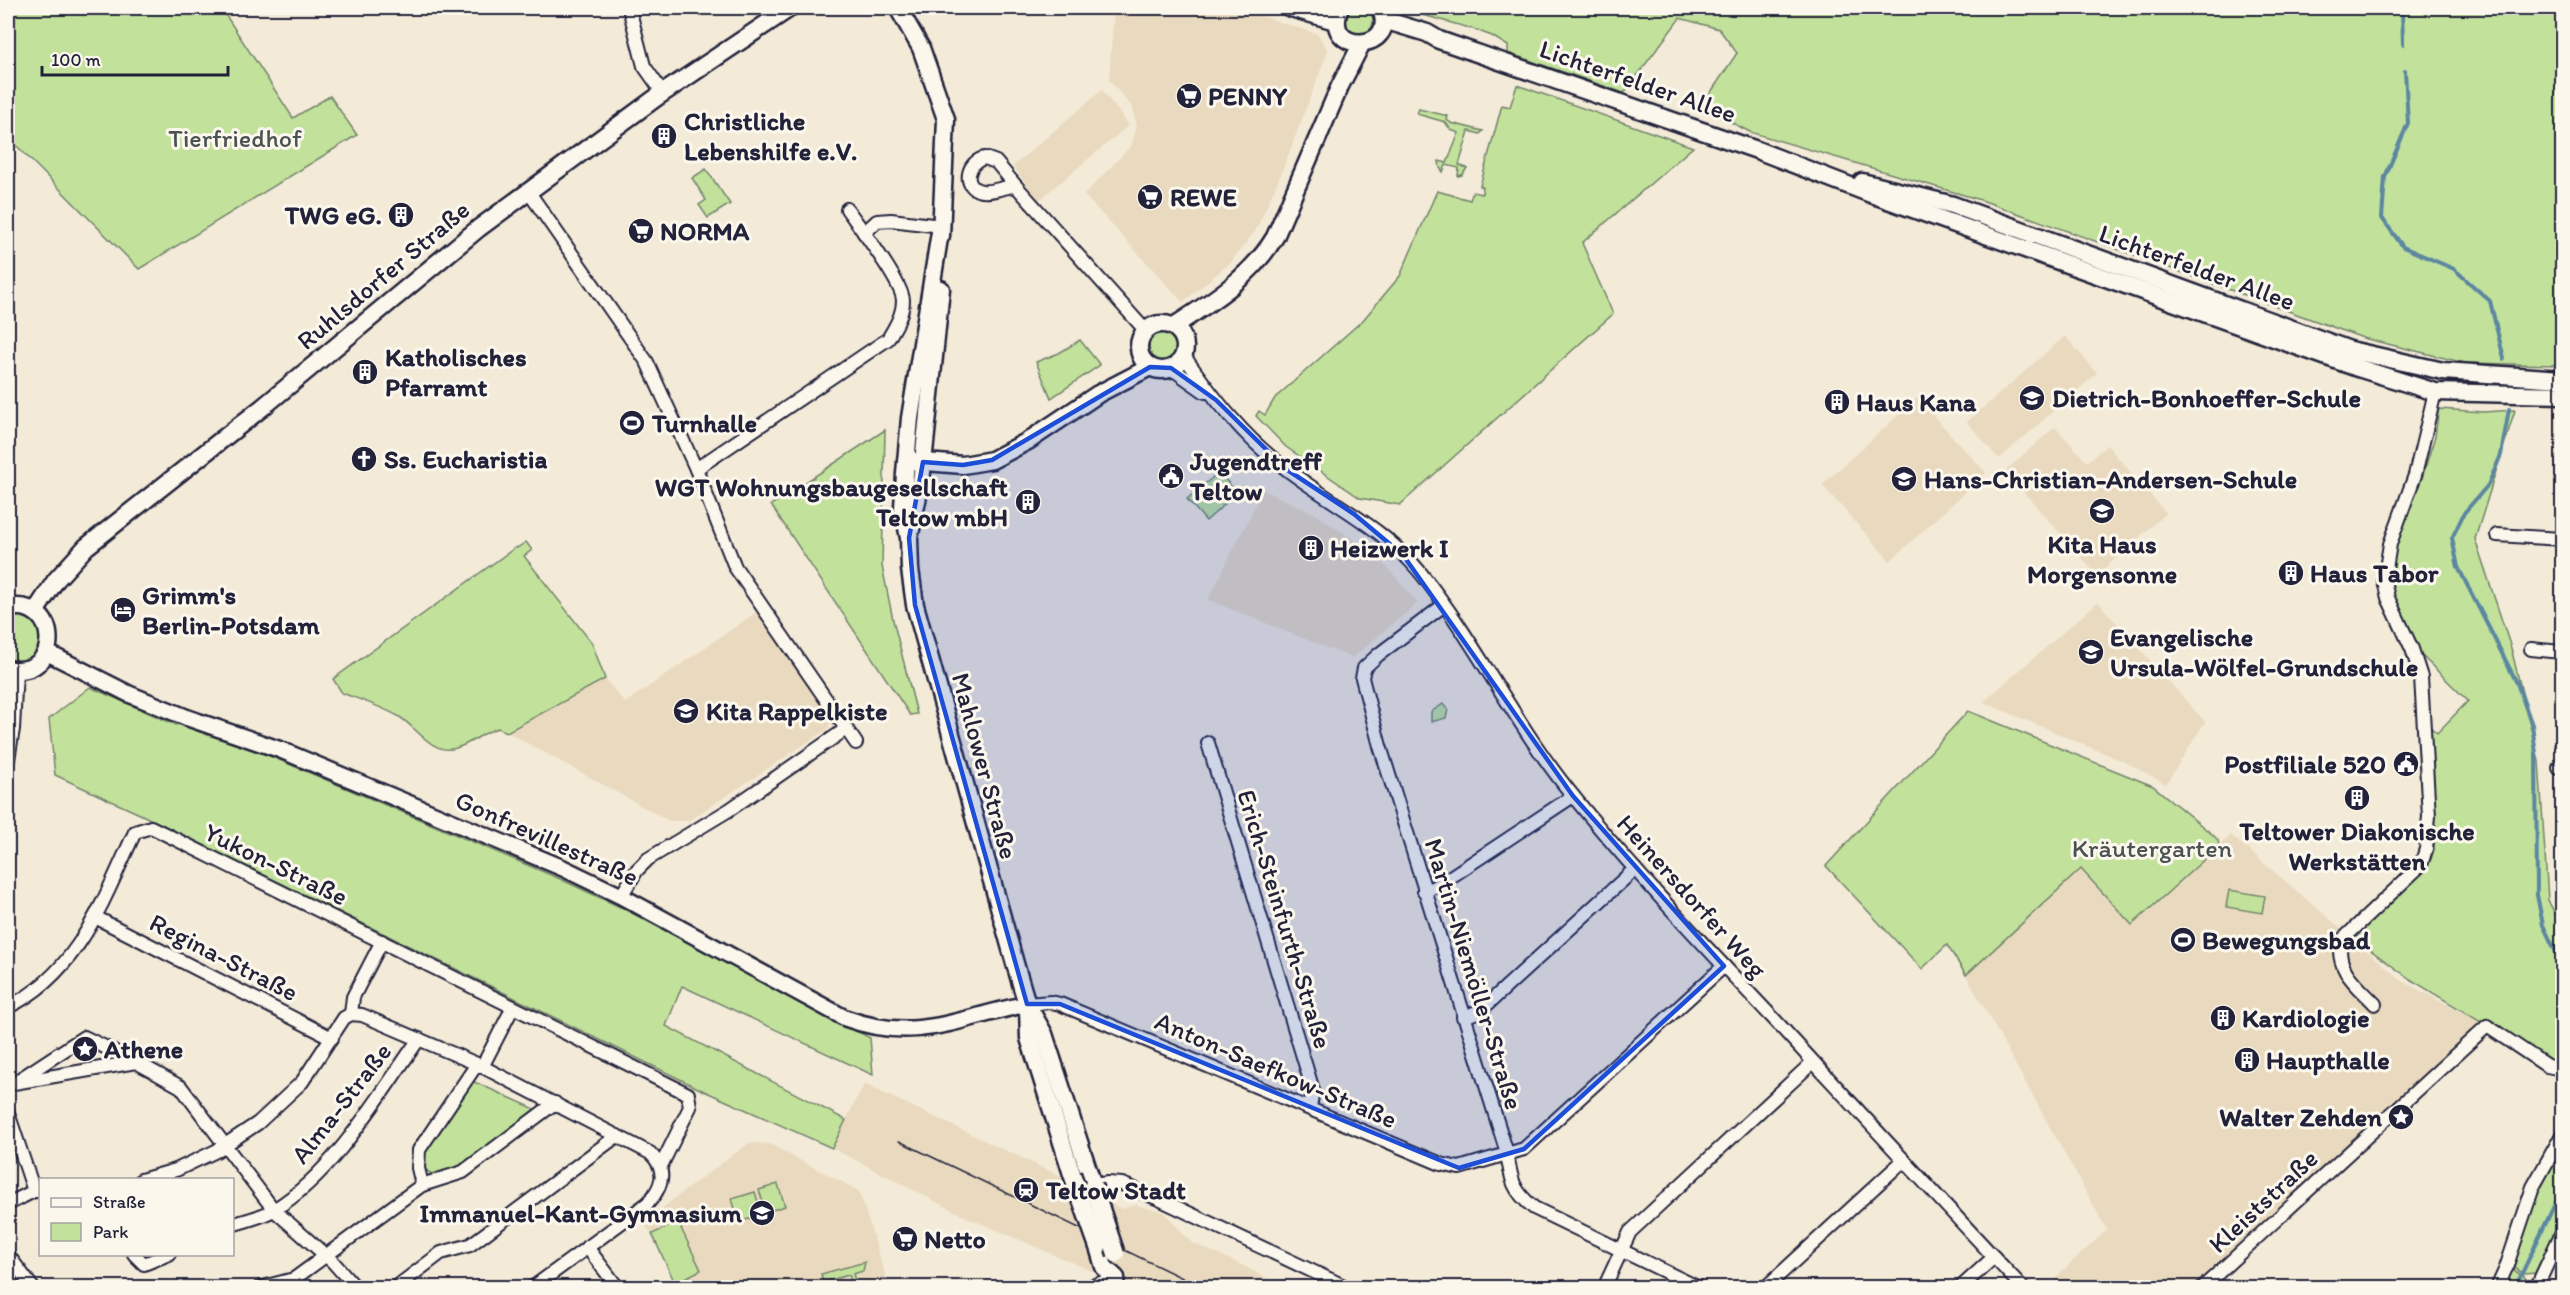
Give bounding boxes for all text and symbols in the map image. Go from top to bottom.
street label: Lichterfelder Allee [1535,32,1741,130]
scale bar [42,39,228,77]
text: 100 m [51,49,101,71]
place label: PENNY [1208,80,1288,112]
supermarket icon: PENNY [1174,81,1204,111]
place label: Christliche Lebenshilfe e.V. [684,105,857,167]
building icon: Christliche Lebenshilfe e.V. [649,121,679,151]
park label: Tierfriedhof [168,122,302,154]
place label: REWE [1170,181,1237,213]
supermarket icon: REWE [1135,182,1165,212]
street label: Ruhlsdorfer Straße [290,193,476,357]
place label: TWG eG. [284,199,382,231]
building icon: TWG eG. [386,200,416,230]
place label: NORMA [660,215,750,247]
supermarket icon: NORMA [626,216,656,246]
street label: Lichterfelder Allee [2095,217,2299,317]
place label: Katholisches Pfarramt [385,341,526,403]
building icon: Katholisches Pfarramt [350,357,380,387]
place label: Dietrich-Bonhoeffer-Schule [2052,382,2361,414]
school or university icon: Dietrich-Bonhoeffer-Schule [2017,383,2047,413]
place label: Haus Kana [1856,386,1977,418]
building icon: Haus Kana [1822,387,1852,417]
place label: Turnhalle [651,407,757,439]
sports icon: Turnhalle [617,408,647,438]
place label: Ss. Eucharistia [384,443,547,475]
church icon: Ss. Eucharistia [349,444,379,474]
place label: Jugendtreff Teltow [1189,445,1323,507]
public building icon: Jugendtreff Teltow [1156,461,1186,491]
place label: Hans-Christian-Andersen-Schule [1924,463,2297,495]
school or university icon: Hans-Christian-Andersen-Schule [1889,464,1919,494]
place label: WGT Wohnungsbaugesellschaft Teltow mbH [655,471,1008,533]
building icon: WGT Wohnungsbaugesellschaft Teltow mbH [1013,487,1043,517]
school or university icon: Kita Haus Morgensonne [2087,496,2117,526]
place label: Kita Haus Morgensonne [2027,528,2177,590]
place label: Heizwerk I [1330,532,1449,564]
building icon: Heizwerk I [1296,533,1326,563]
place label: Haus Tabor [2310,557,2439,589]
building icon: Haus Tabor [2276,558,2306,588]
place label: Grimm's Berlin-Potsdam [142,579,320,641]
hotel icon: Grimm's Berlin-Potsdam [108,595,138,625]
place label: Evangelische Ursula-Wölfel-Grundschule [2110,621,2418,683]
school or university icon: Evangelische Ursula-Wölfel-Grundschule [2076,637,2106,667]
street label: Mahlower Straße [945,669,1025,863]
place label: Kita Rappelkiste [706,695,888,727]
school or university icon: Kita Rappelkiste [671,696,701,726]
place label: Postfiliale 520 [2224,748,2386,780]
public building icon: Postfiliale 520 [2391,749,2421,779]
street label: Gonfrevillestraße [450,783,644,893]
building icon: Teltower Diakonische Werkstätten [2342,783,2372,813]
street label: Erich-Steinfurth-Straße [1230,786,1340,1052]
street label: Heinersdorfer Weg [1610,807,1775,985]
street label: Yukon-Straße [199,815,353,913]
place label: Teltower Diakonische Werkstätten [2238,815,2475,877]
park label: Kräutergarten [2072,832,2233,864]
street label: Martin-Niemöller-Straße [1417,835,1531,1113]
street label: Regina-Straße [144,906,304,1008]
place label: Bewegungsbad [2202,924,2371,956]
sports icon: Bewegungsbad [2168,925,2198,955]
place label: Kardiologie [2242,1002,2369,1034]
building icon: Kardiologie [2208,1003,2238,1033]
street label: Anton-Saefkow-Straße [1150,1005,1402,1135]
place label: Athene [103,1033,183,1065]
place icon: Athene [70,1034,100,1064]
street label: Alma-Straße [284,1036,398,1170]
place label: Haupthalle [2266,1044,2390,1076]
building icon: Haupthalle [2232,1045,2262,1075]
place label: Walter Zehden [2219,1101,2382,1133]
place icon: Walter Zehden [2386,1102,2416,1132]
street label: Kleiststraße [2202,1142,2324,1260]
place label: Teltow Stadt [1045,1174,1186,1206]
station icon: Teltow Stadt [1011,1175,1041,1205]
legend [39,1178,234,1256]
text: Straße [93,1191,146,1213]
place label: Immanuel-Kant-Gymnasium [420,1197,743,1229]
school or university icon: Immanuel-Kant-Gymnasium [747,1198,777,1228]
text: Park [93,1221,128,1243]
place label: Netto [924,1223,986,1255]
supermarket icon: Netto [890,1224,920,1254]

